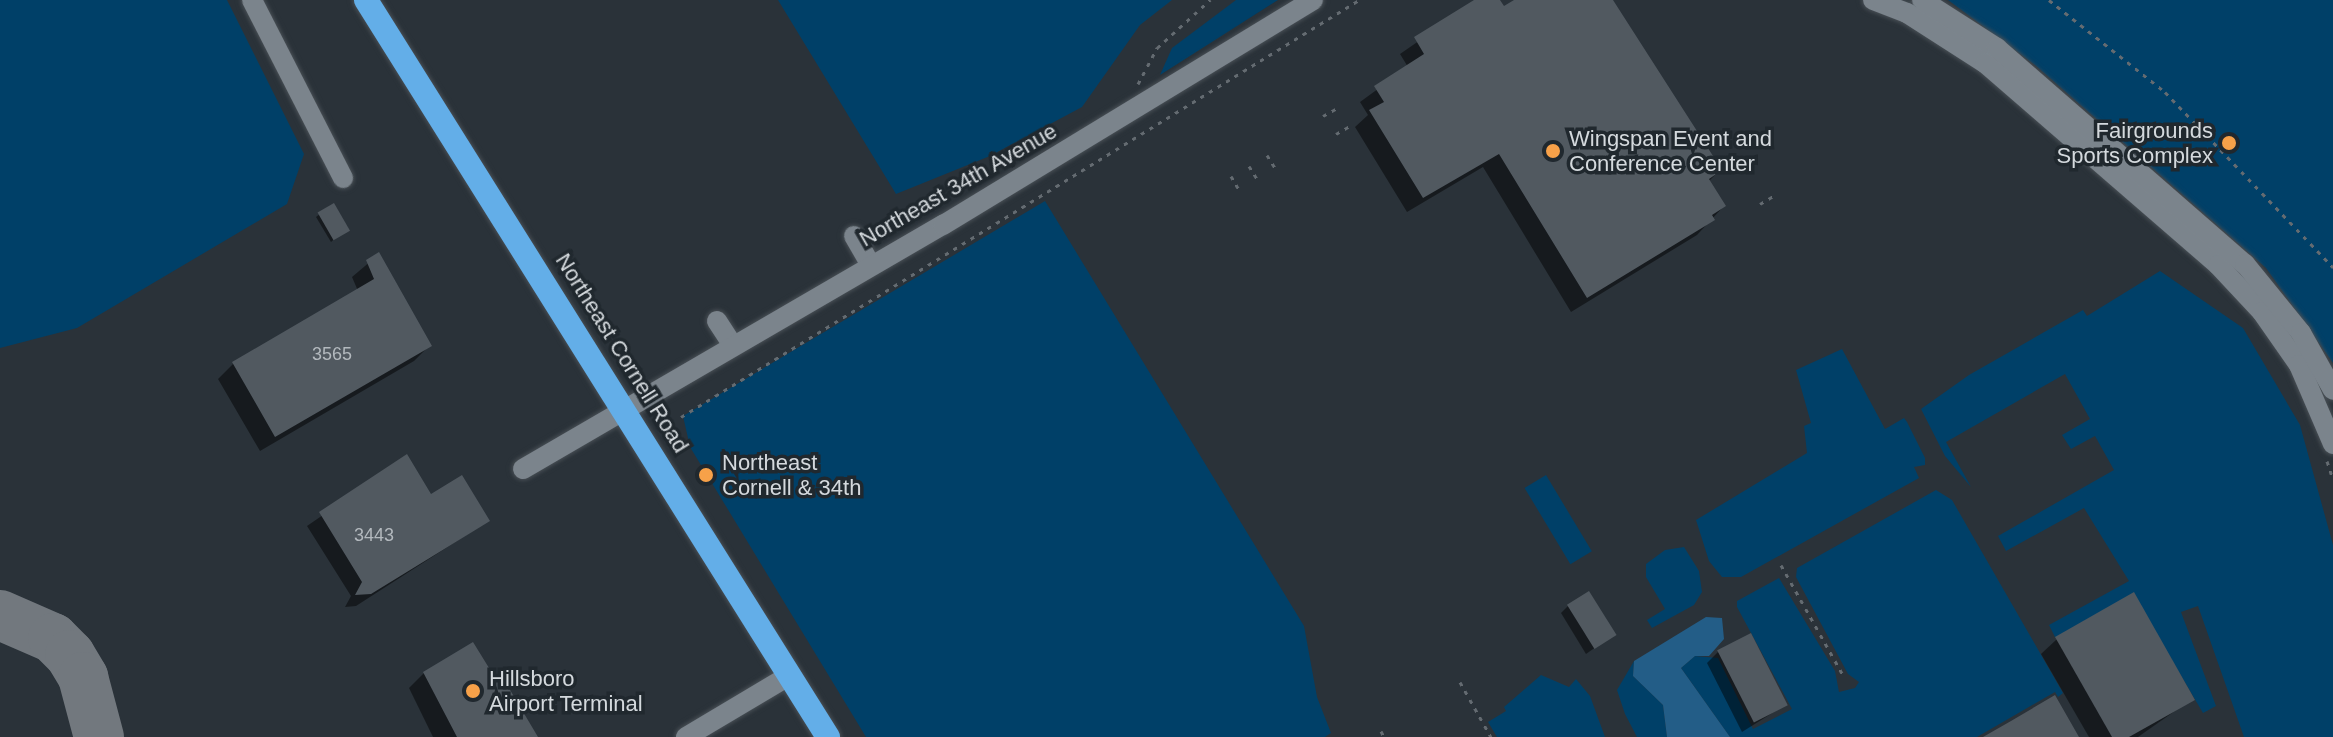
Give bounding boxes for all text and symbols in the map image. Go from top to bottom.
street label: Northeast 34th Avenue [854,117,1062,253]
place label: Fairgrounds Sports Complex [2056,117,2213,168]
place label: Wingspan Event and Conference Center [1569,125,1772,176]
marker: Fairgrounds Sports Complex [2220,134,2238,152]
marker: Wingspan Event and Conference Center [1544,142,1562,160]
street label: Northeast Cornell Road [550,249,694,457]
house number: 3565 [312,343,352,365]
place label: Northeast Cornell & 34th [722,449,861,500]
marker: Northeast Cornell & 34th [697,466,715,484]
house number: 3443 [354,524,394,546]
place label: Hillsboro Airport Terminal [489,665,643,716]
marker: Hillsboro Airport Terminal [464,682,482,700]

